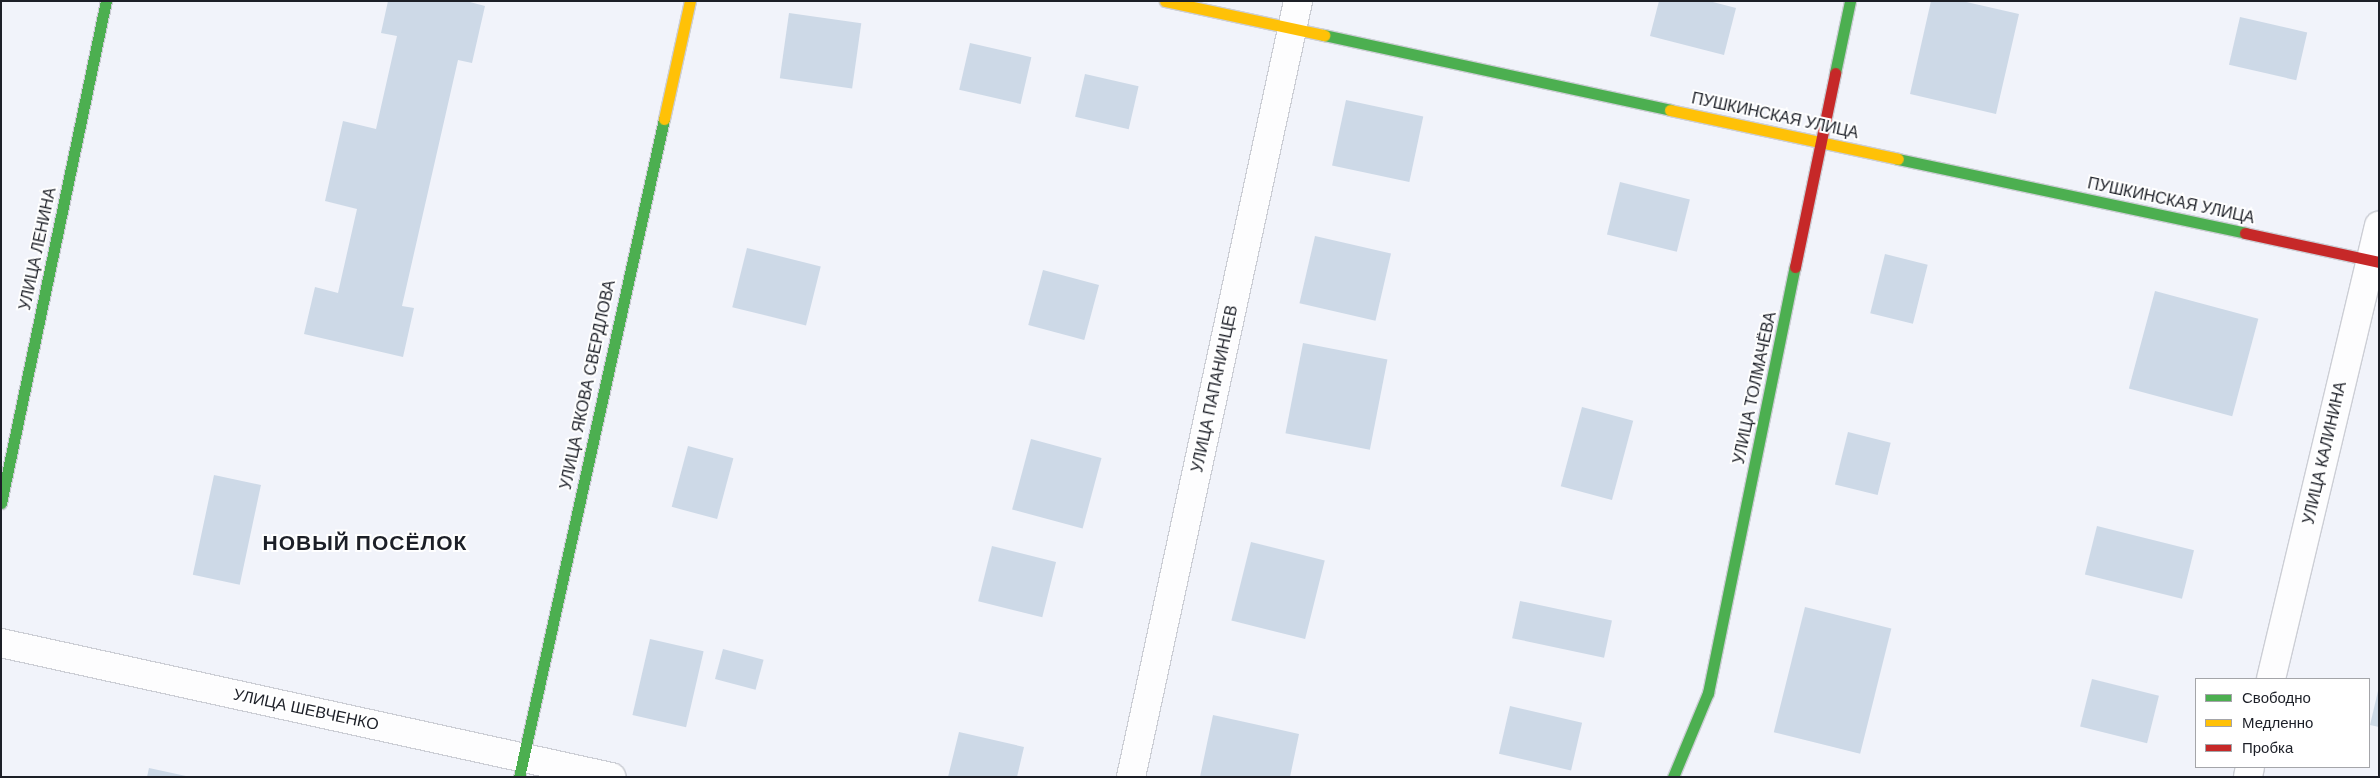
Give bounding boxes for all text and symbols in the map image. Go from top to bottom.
street label: ПУШКИНСКАЯ УЛИЦА [1690,89,1860,143]
street label: ПУШКИНСКАЯ УЛИЦА [2086,174,2256,228]
street label: УЛИЦА ЛЕНИНА [16,186,60,312]
street label: УЛИЦА ЯКОВА СВЕРДЛОВА [556,278,620,492]
street label: УЛИЦА ПАПАНИНЦЕВ [1188,304,1242,474]
street label: УЛИЦА ТОЛМАЧЁВА [1729,310,1781,466]
street label: УЛИЦА КАЛИНИНА [2299,380,2351,526]
district label: НОВЫЙ ПОСЁЛОК [261,530,469,556]
legend [2195,678,2370,768]
street label: УЛИЦА ШЕВЧЕНКО [232,685,380,735]
text: Свободно [2242,688,2311,708]
text: Медленно [2242,713,2313,733]
text: Пробка [2242,738,2293,758]

